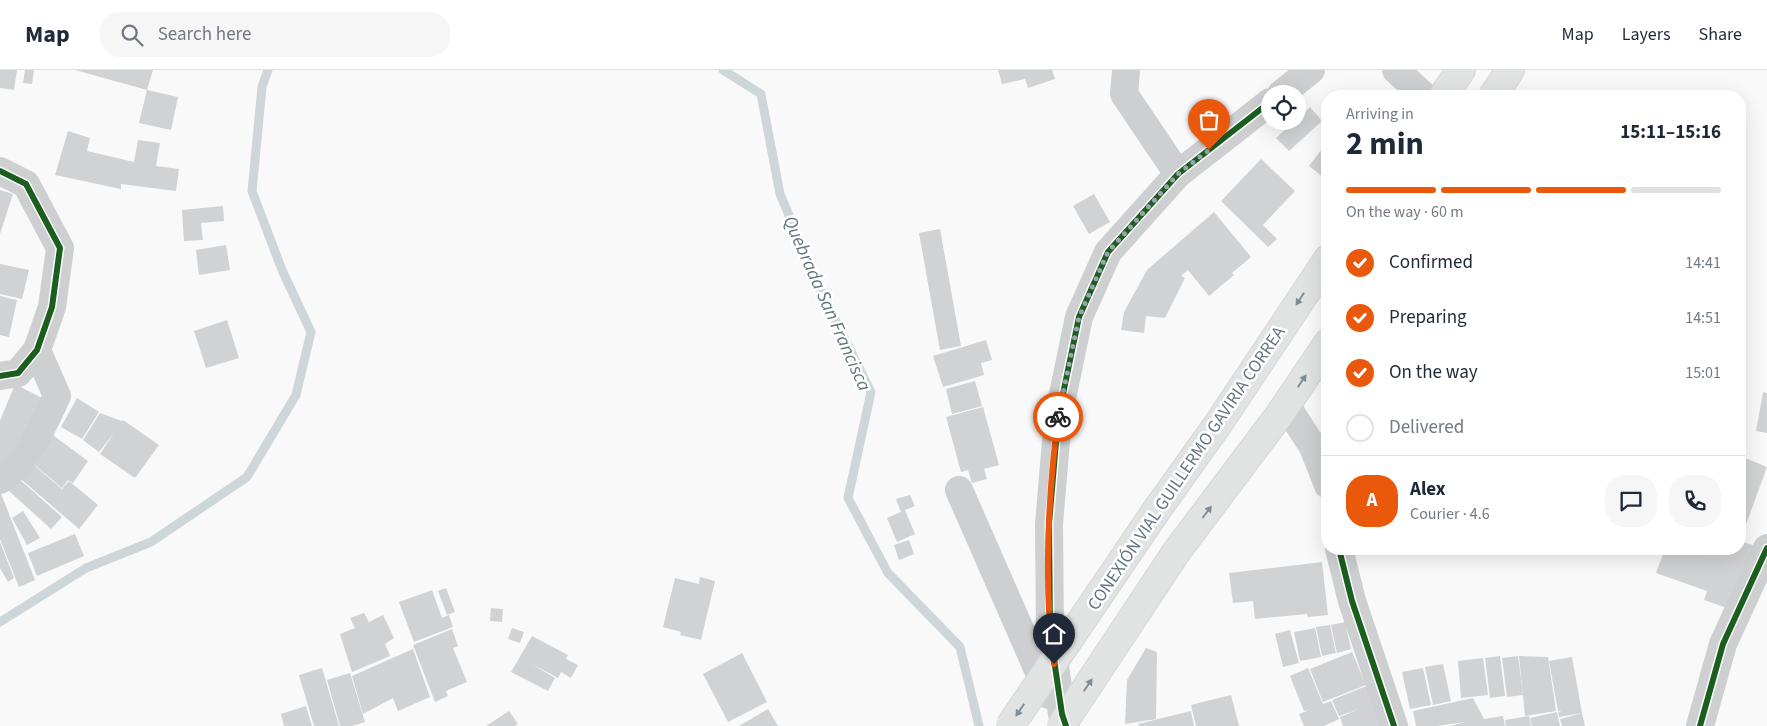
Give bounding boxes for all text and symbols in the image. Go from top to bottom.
search box [100,12,450,57]
text: Map [25,17,70,52]
icon: search [118,21,146,49]
text: Search here [158,21,251,48]
text: Map [1562,22,1594,47]
text: Layers [1622,22,1671,47]
text: Share [1699,22,1742,47]
map controls [1261,85,1306,130]
button: locate [1261,85,1306,130]
pin [1188,99,1230,150]
text: Arriving in [1346,103,1414,125]
icon: bag [1195,106,1223,134]
text: 15:11–15:16 [1620,119,1721,146]
text: 2 min [1346,121,1424,167]
text: On the way · 60 m [1346,201,1463,223]
water label: Quebrada San Francisca [776,212,877,396]
icon: check [1346,249,1374,277]
text: Confirmed [1389,249,1473,276]
text: 14:41 [1685,252,1721,274]
one-way arrow [1295,293,1305,306]
icon: check [1346,304,1374,332]
text: Preparing [1389,304,1467,331]
text: 14:51 [1685,307,1721,329]
street label: CONEXIÓN VIAL GUILLERMO GAVIRIA CORREA [1082,321,1291,615]
icon: check [1346,359,1374,387]
text: On the way [1389,359,1478,386]
text: 15:01 [1685,362,1721,384]
one-way arrow [1297,374,1307,387]
courier [1033,392,1083,442]
icon: bike [1044,403,1072,431]
text: Delivered [1389,414,1464,441]
button: chat [1605,475,1657,527]
button: phone [1669,475,1721,527]
text: Alex [1410,476,1446,503]
text: A [1367,487,1377,514]
text: Courier · 4.6 [1410,503,1490,525]
one-way arrow [1201,506,1212,519]
pin [1033,613,1075,664]
icon: home [1040,620,1068,648]
one-way arrow [1083,679,1093,692]
one-way arrow [1015,704,1025,717]

